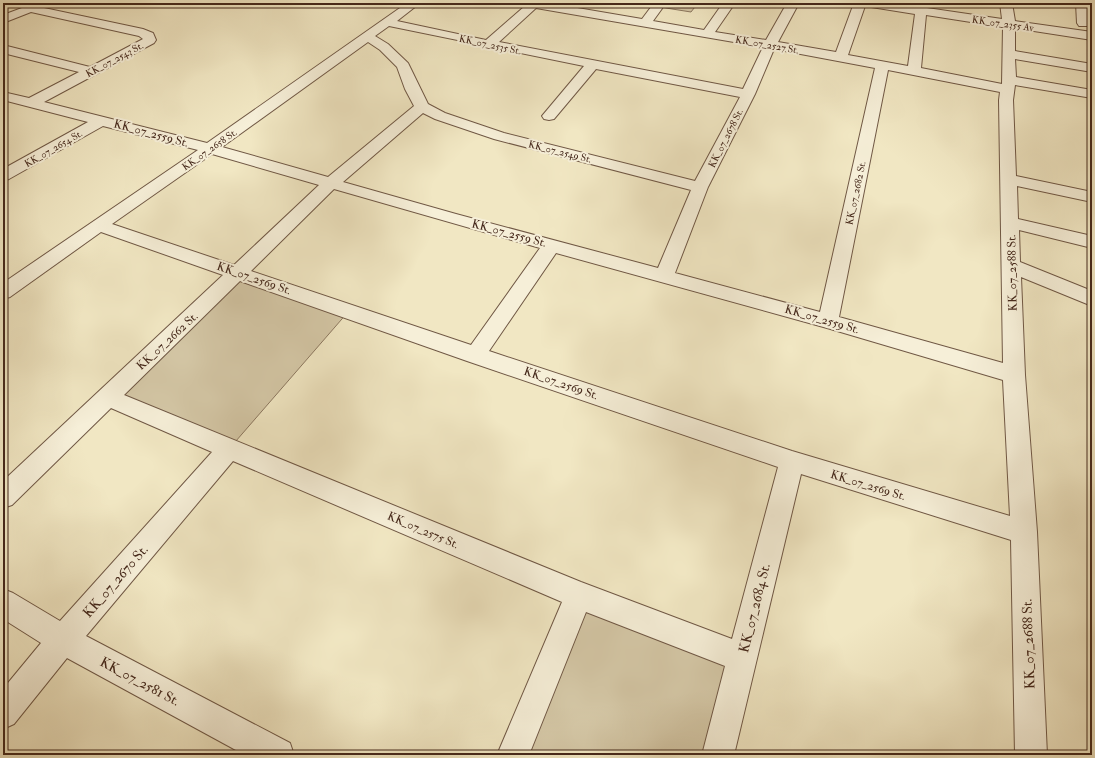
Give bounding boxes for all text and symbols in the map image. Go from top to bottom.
street label: KK_07_2355 Av [971,14,1035,34]
street label: KK_07_2535 St. [458,33,522,57]
street label: KK_07_2527 St. [734,34,799,56]
street label: KK_07_2543 St. [84,40,145,80]
street label: KK_07_2678 St. [706,107,746,170]
street label: KK_07_2559 St. [112,116,190,151]
street label: KK_07_2658 St. [180,126,239,173]
street label: KK_07_2654 St. [23,127,85,170]
street label: KK_07_2549 St. [527,138,593,166]
street label: KK_07_2682 St. [843,160,869,226]
street label: KK_07_2559 St. [470,216,548,251]
street label: KK_07_2588 St. [1004,235,1021,311]
street label: KK_07_2569 St. [215,259,293,298]
street label: KK_07_2559 St. [783,302,861,337]
street label: KK_07_2662 St. [134,309,201,374]
street label: KK_07_2569 St. [522,364,600,403]
street label: KK_07_2569 St. [829,467,907,504]
street label: KK_07_2575 St. [385,509,461,552]
street label: KK_07_2670 St. [79,541,152,621]
street label: KK_07_2684 St. [735,562,774,654]
street label: KK_07_2688 St. [1018,598,1039,689]
street label: KK_07_2581 St. [97,653,183,710]

